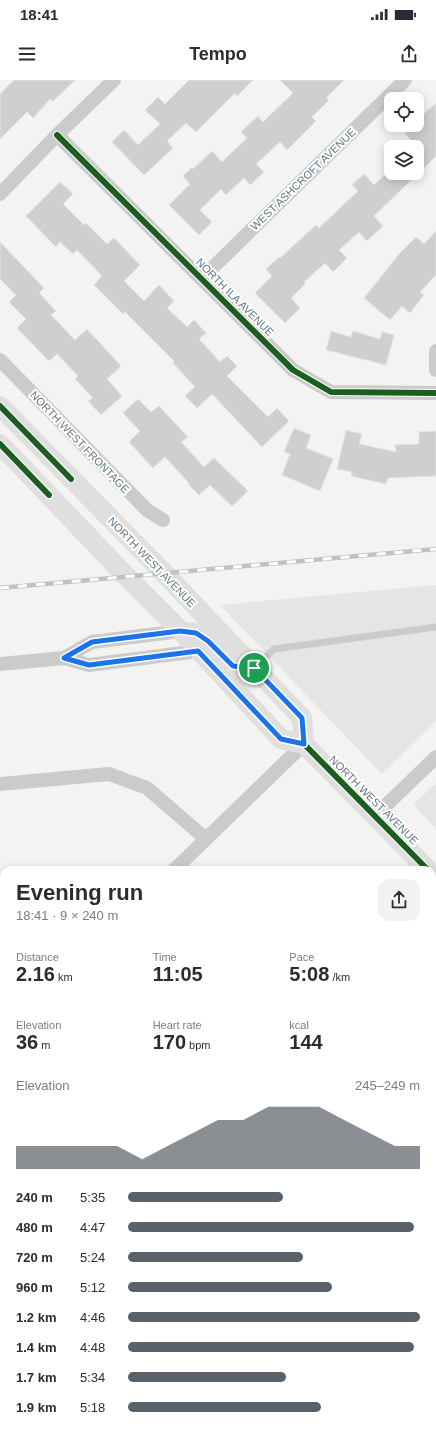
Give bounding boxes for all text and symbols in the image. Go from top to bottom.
text: 18:41 [20,6,58,23]
icon: menu [16,43,38,65]
icon: share [398,43,420,65]
text: Tempo [189,44,247,64]
map controls [384,92,424,180]
button: locate [384,92,424,132]
street label: WEST ASHCROFT AVENUE [248,126,358,232]
button: layers [384,140,424,180]
street label: NORTH ILA AVENUE [194,256,276,338]
street label: NORTH WEST FRONTAGE [28,389,132,495]
street label: NORTH WEST AVENUE [106,515,198,609]
pin [237,651,271,685]
icon: arrive [243,657,265,679]
street label: NORTH WEST AVENUE [327,753,421,847]
button: share [378,879,420,921]
text: Evening run [16,880,143,905]
text: 18:41 · 9 × 240 m [16,908,118,923]
text: Distance [16,951,59,963]
text: Time [153,951,177,963]
text: Pace [289,951,314,963]
text: 2.16 [16,963,55,985]
text: 11:05 [153,963,203,985]
text: 5:08 [289,963,329,985]
text: km [55,971,73,983]
text: /km [329,971,350,983]
text: Elevation [16,1019,61,1031]
text: Heart rate [153,1019,202,1031]
text: kcal [289,1019,309,1031]
text: 36 [16,1031,38,1053]
text: 170 [153,1031,186,1053]
text: 144 [289,1031,323,1053]
text: m [38,1039,50,1051]
text: bpm [186,1039,211,1051]
text: Elevation [16,1078,69,1093]
text: 245–249 m [355,1078,420,1093]
text: 240 m [16,1190,53,1205]
text: 5:35 [80,1190,105,1205]
text: 480 m [16,1220,53,1235]
text: 4:47 [80,1220,105,1235]
text: 720 m [16,1250,53,1265]
text: 5:24 [80,1250,105,1265]
text: 960 m [16,1280,53,1295]
text: 5:12 [80,1280,105,1295]
text: 1.2 km [16,1310,56,1325]
text: 4:46 [80,1310,105,1325]
text: 1.4 km [16,1340,56,1355]
text: 4:48 [80,1340,105,1355]
text: 1.7 km [16,1370,56,1385]
text: 5:34 [80,1370,105,1385]
text: 1.9 km [16,1400,56,1415]
text: 5:18 [80,1400,105,1415]

